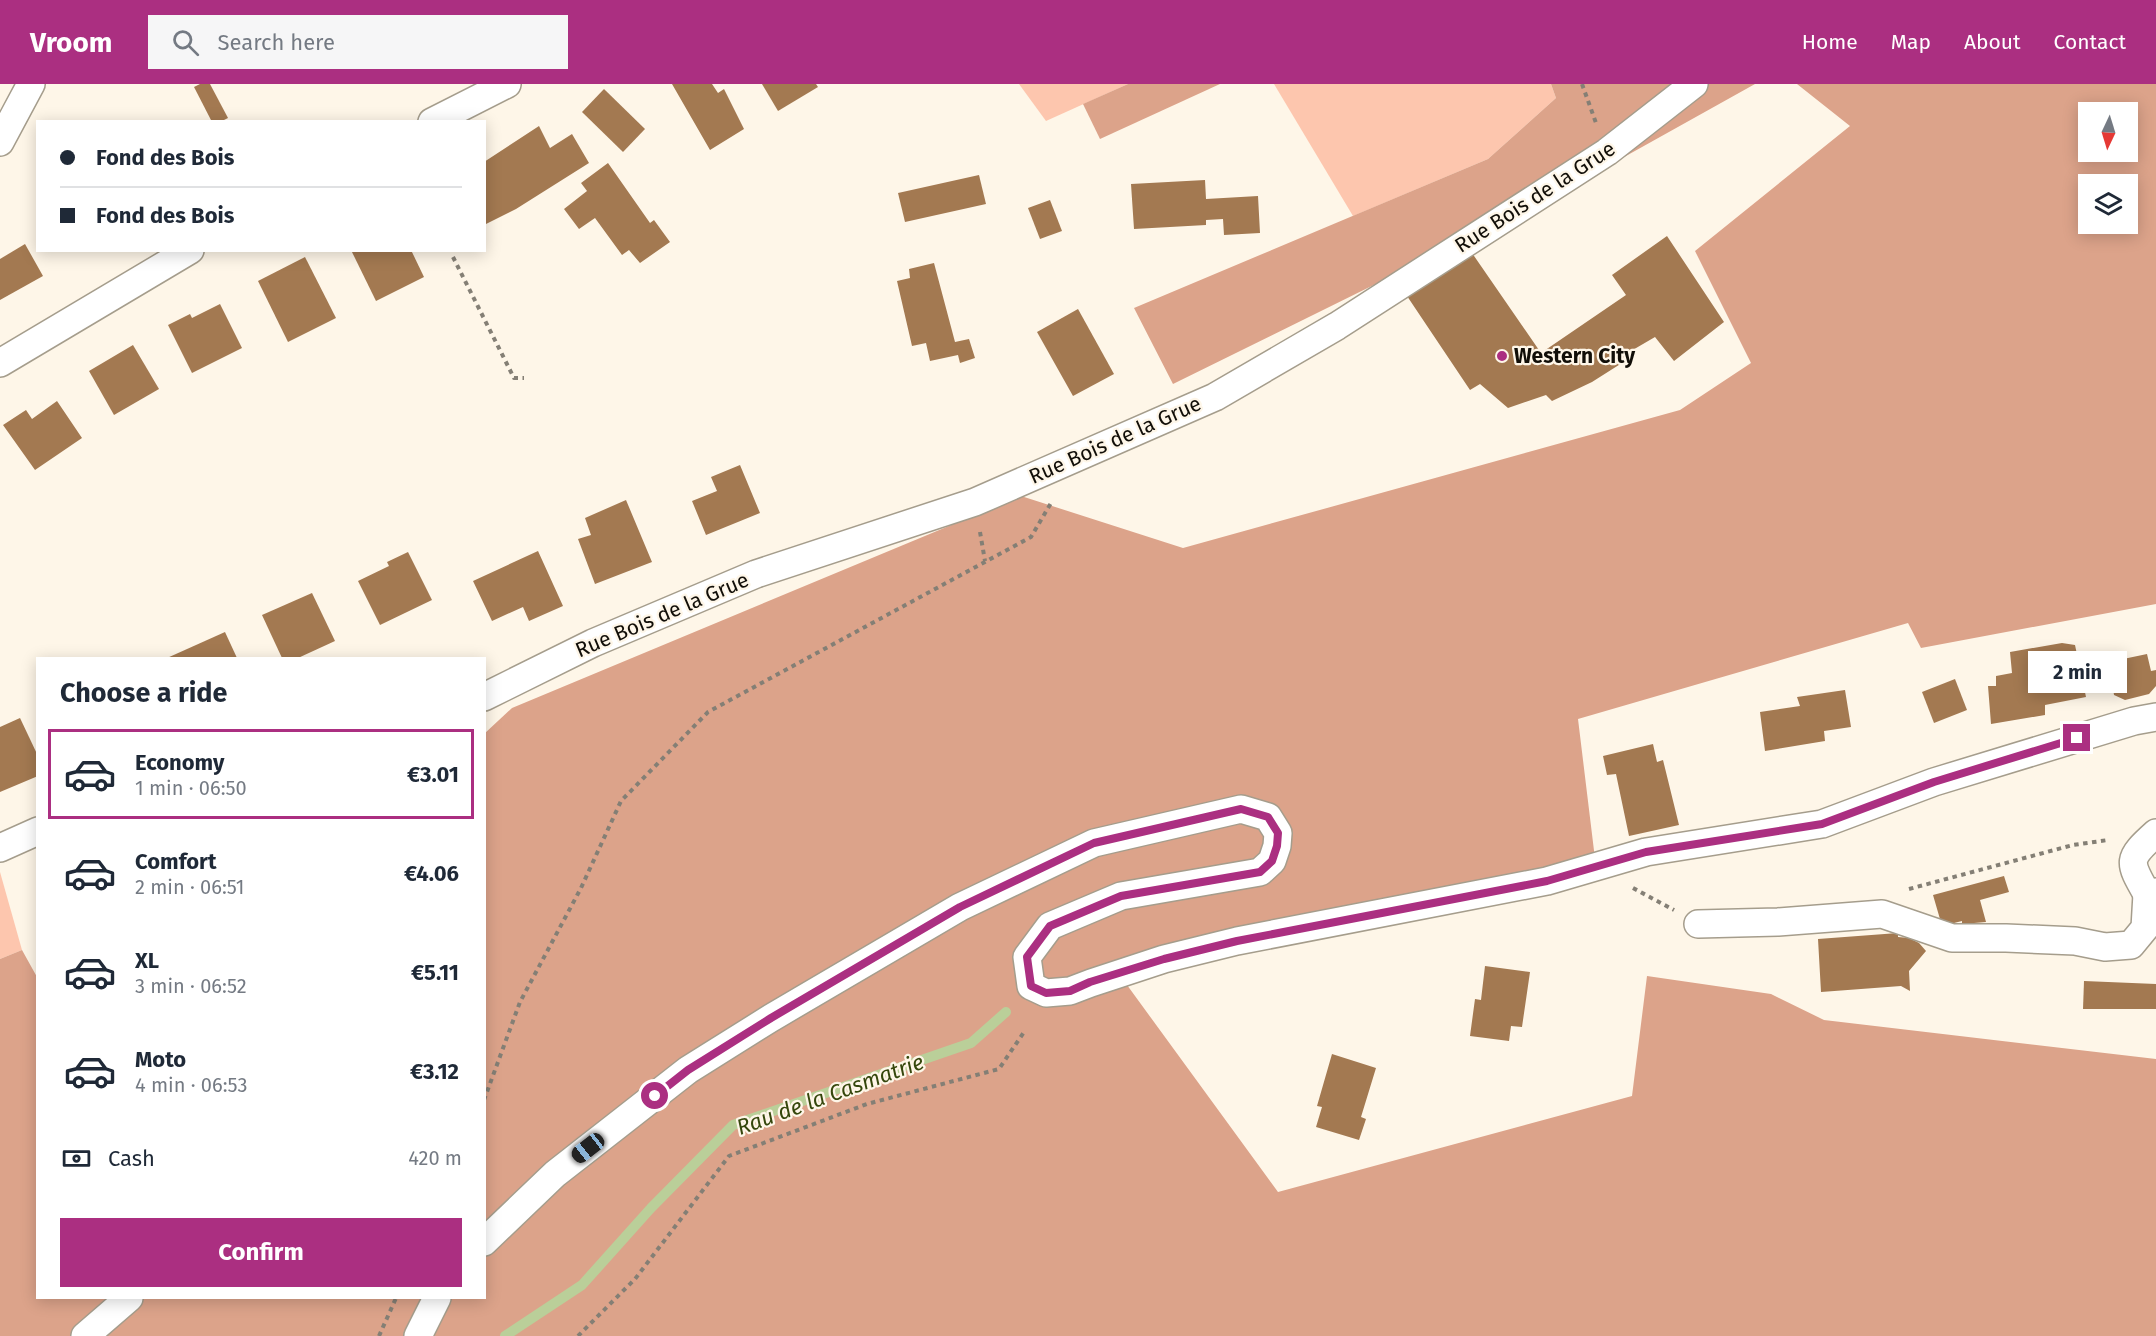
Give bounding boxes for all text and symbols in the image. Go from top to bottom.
search box [148,15,568,69]
text: Vroom [30,26,112,59]
icon: search [169,26,202,59]
text: Search here [217,29,335,56]
text: Home [1802,29,1858,55]
text: Map [1891,29,1931,55]
text: About [1964,29,2021,55]
text: Contact [2054,29,2126,55]
north arrow [2078,102,2138,162]
map controls [2078,102,2138,234]
street label: Rue Bois de la Grue [1450,135,1620,259]
text: Fond des Bois [96,144,234,171]
button: layers [2078,174,2138,234]
text: Fond des Bois [96,202,234,229]
place label: Western City [1514,343,1635,369]
marker: Western City [1495,349,1509,363]
street label: Rue Bois de la Grue [1025,390,1205,490]
street label: Rue Bois de la Grue [571,567,753,663]
callout: 2 min [2028,651,2126,693]
text: 2 min [2053,660,2102,684]
text: Choose a ride [60,677,227,709]
route end [2063,724,2090,751]
icon: car [63,747,117,801]
text: Economy [135,749,224,776]
text: €3.01 [407,761,459,788]
text: 1 min · 06:50 [135,776,247,800]
icon: car [63,846,117,900]
text: Comfort [135,848,216,875]
text: €4.06 [404,860,459,887]
text: 2 min · 06:51 [135,875,244,899]
icon: car [63,945,117,999]
text: XL [135,947,159,974]
text: €5.11 [411,959,459,986]
text: 3 min · 06:52 [135,974,247,998]
icon: car [63,1044,117,1098]
text: Moto [135,1046,186,1073]
water label: Rau de la Casmatrie [733,1048,928,1141]
text: €3.12 [410,1058,459,1085]
text: 4 min · 06:53 [135,1073,247,1097]
route start [641,1082,668,1109]
car [568,1130,608,1166]
icon: cash [60,1142,93,1175]
text: Cash [108,1145,155,1172]
text: 420 m [408,1146,462,1170]
button: Confirm [60,1218,462,1287]

